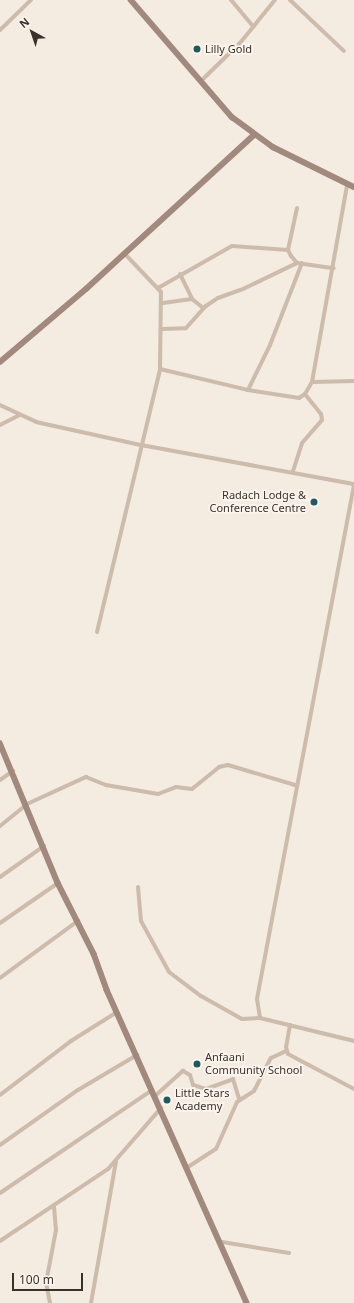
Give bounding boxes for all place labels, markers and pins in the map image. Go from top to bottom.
place label: Lilly Gold [205,42,252,56]
marker: Lilly Gold [192,44,202,54]
place label: Radach Lodge & Conference Centre [209,489,306,515]
marker: Radach Lodge & Conference Centre [309,497,319,507]
place label: Anfaani Community School [205,1051,302,1077]
marker: Anfaani Community School [192,1059,202,1069]
place label: Little Stars Academy [175,1087,229,1113]
marker: Little Stars Academy [162,1095,172,1105]

